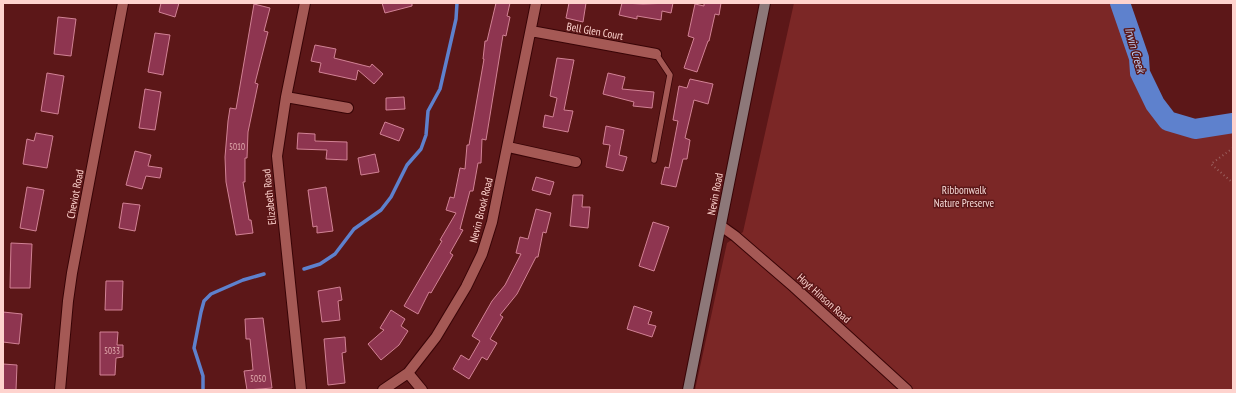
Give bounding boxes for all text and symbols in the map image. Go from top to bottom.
street label: Bell Glen Court [566,19,624,43]
water label: Irwin Creek [1122,25,1149,76]
house number: 5010 [229,141,245,152]
street label: Cheviot Road [63,168,87,220]
street label: Elizabeth Road [259,168,279,226]
street label: Nevin Road [704,171,726,216]
street label: Nevin Brook Road [466,176,496,244]
park label: Ribbonwalk Nature Preserve [934,183,995,210]
street label: Hoyt Hinson Road [794,270,854,326]
house number: 5033 [104,345,120,356]
house number: 5050 [250,373,266,384]

